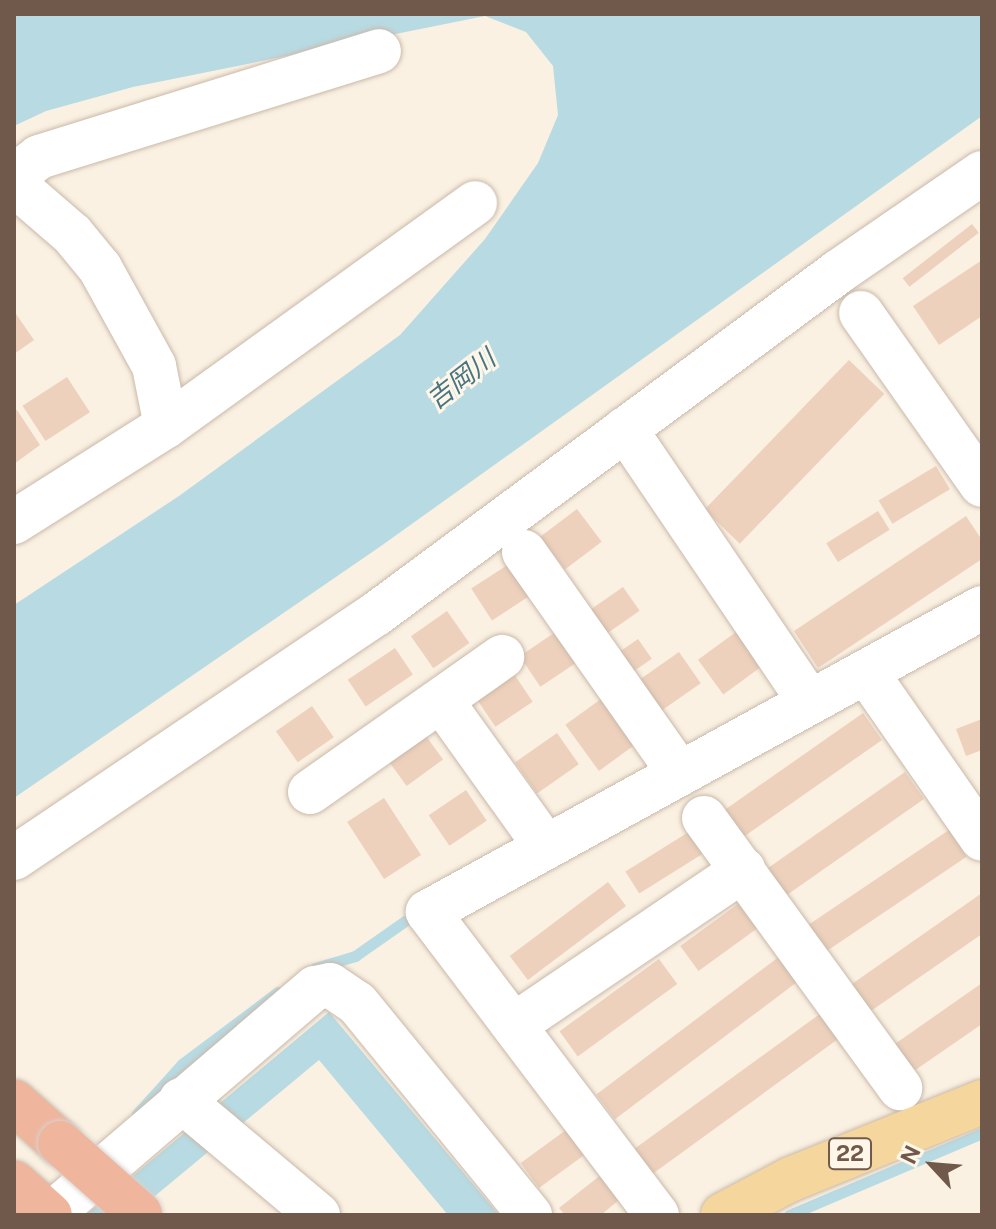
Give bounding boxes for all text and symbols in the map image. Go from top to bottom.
water label: 吉岡川 [421,343,501,415]
north arrow [892,1125,972,1205]
road number: 22 [828,1136,872,1172]
text: N [895,1141,926,1168]

